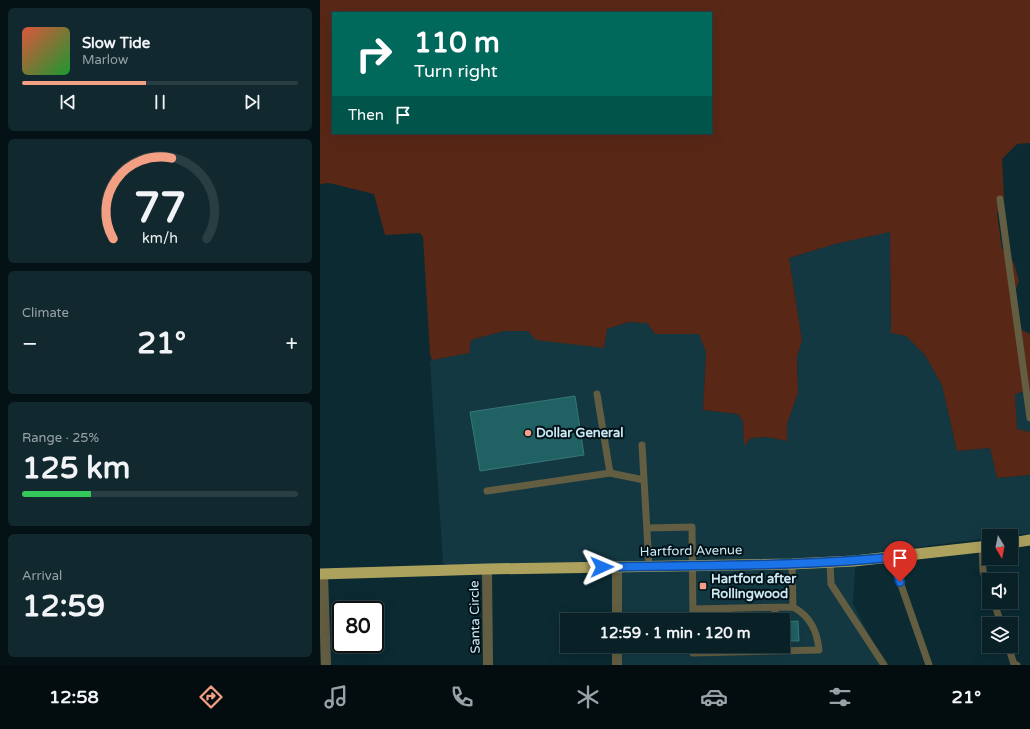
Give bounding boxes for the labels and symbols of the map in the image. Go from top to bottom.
place label: Dollar General [536,425,624,441]
marker: Dollar General [523,428,533,438]
north arrow [982,529,1018,565]
pin [883,541,917,582]
street label: Hartford Avenue [640,542,742,560]
position arrow [581,546,623,588]
place label: Hartford after Rollingwood [711,571,797,602]
street label: Santa Circle [466,580,484,654]
marker: Hartford after Rollingwood [698,581,708,591]
speed limit sign: 80 [332,601,384,653]

